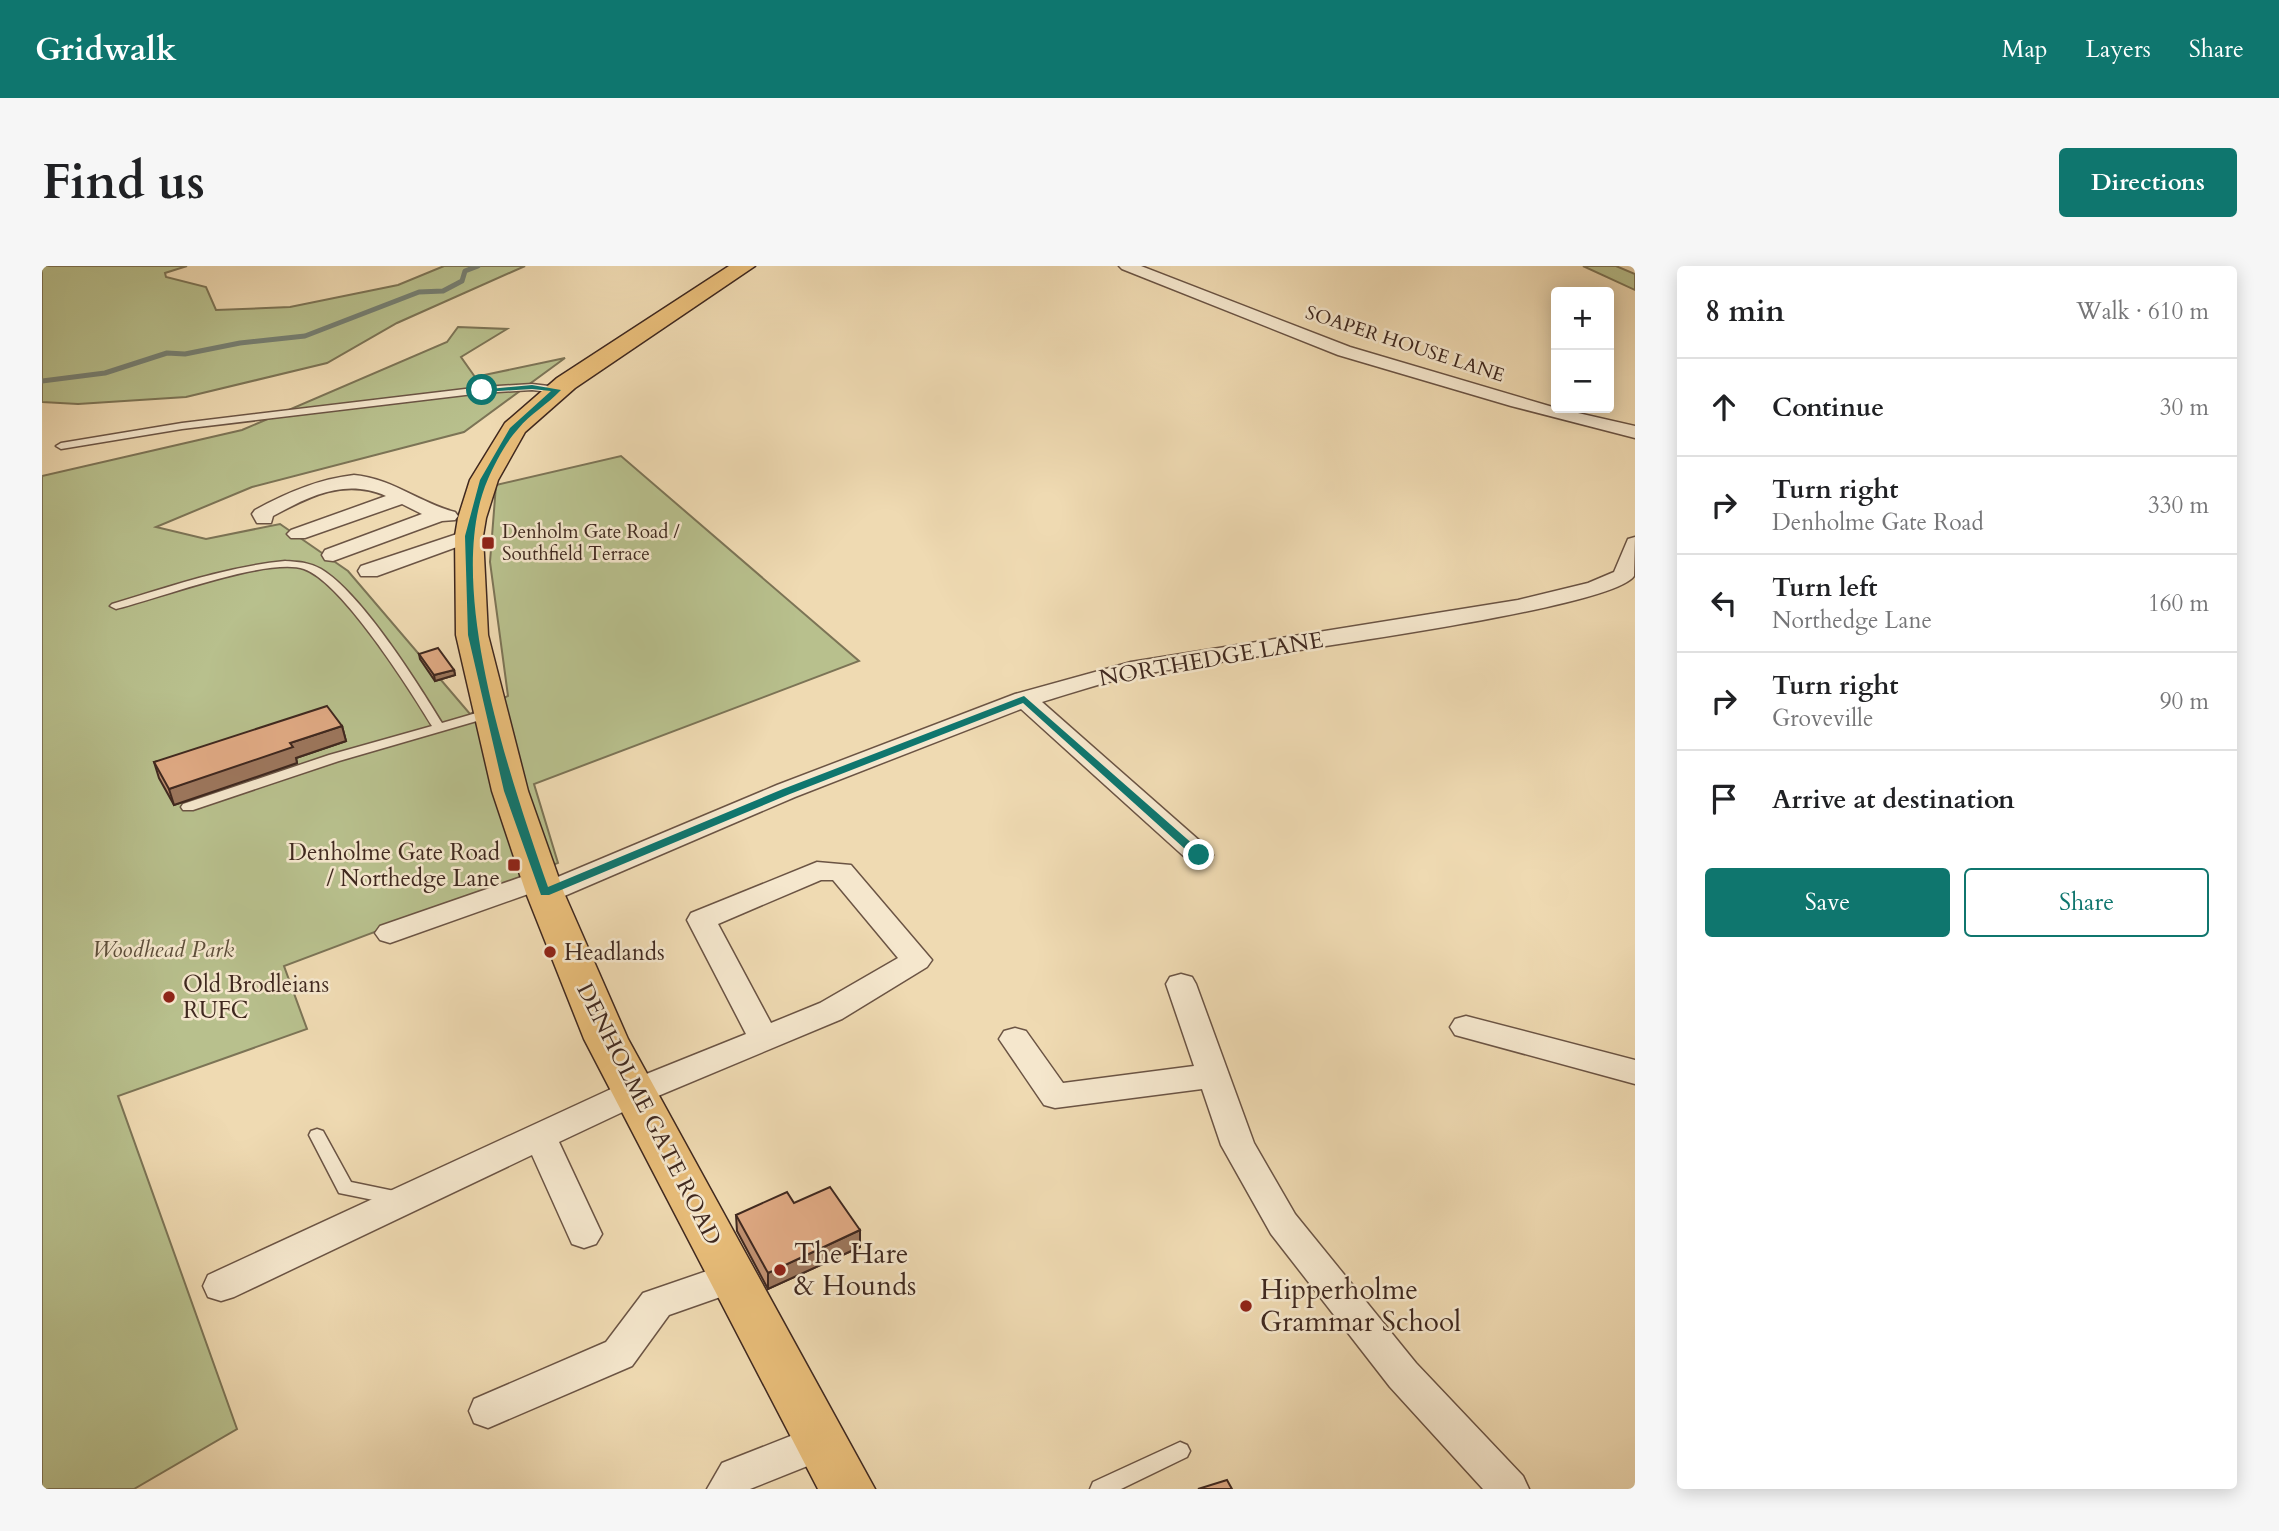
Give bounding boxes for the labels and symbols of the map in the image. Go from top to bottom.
street label: SOAPER HOUSE LANE [1302,300,1508,388]
route start [466,374,497,405]
place label: Denholm Gate Road / Southfield Terrace [502,519,680,567]
marker: Denholm Gate Road / Southfield Terrace [480,535,496,551]
street label: NORTHEDGE LANE [1096,624,1326,694]
place label: Denholme Gate Road / Northedge Lane [288,837,501,894]
route end [1183,839,1214,870]
marker: Denholme Gate Road / Northedge Lane [506,857,522,873]
park label: Woodhead Park [92,934,235,965]
place label: Headlands [564,937,665,968]
marker: Headlands [542,944,558,960]
place label: Old Brodleians RUFC [183,969,329,1026]
street label: DENHOLME GATE ROAD [569,978,729,1250]
marker: Old Brodleians RUFC [161,989,177,1005]
place label: The Hare & Hounds [794,1235,916,1305]
marker: The Hare & Hounds [772,1262,788,1278]
place label: Hipperholme Grammar School [1260,1271,1461,1341]
marker: Hipperholme Grammar School [1238,1298,1254,1314]

